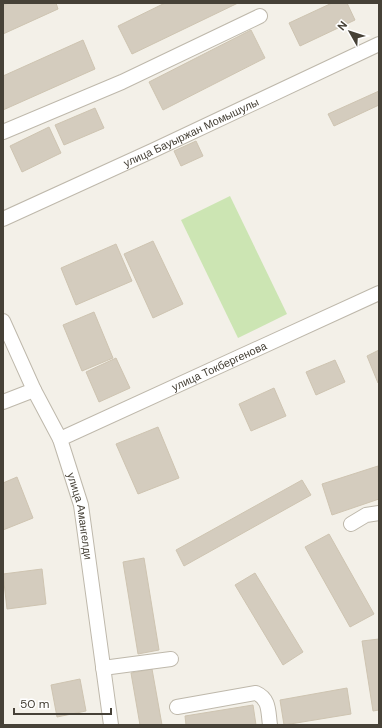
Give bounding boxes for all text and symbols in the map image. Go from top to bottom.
north arrow [330,12,370,52]
text: N [334,18,350,33]
street label: улица Бауыржан Момышулы [121,95,261,170]
street label: улица Токбергенова [170,338,270,394]
street label: улица Амангелди [64,471,95,561]
scale bar [14,690,111,716]
text: 50 m [20,696,49,712]

